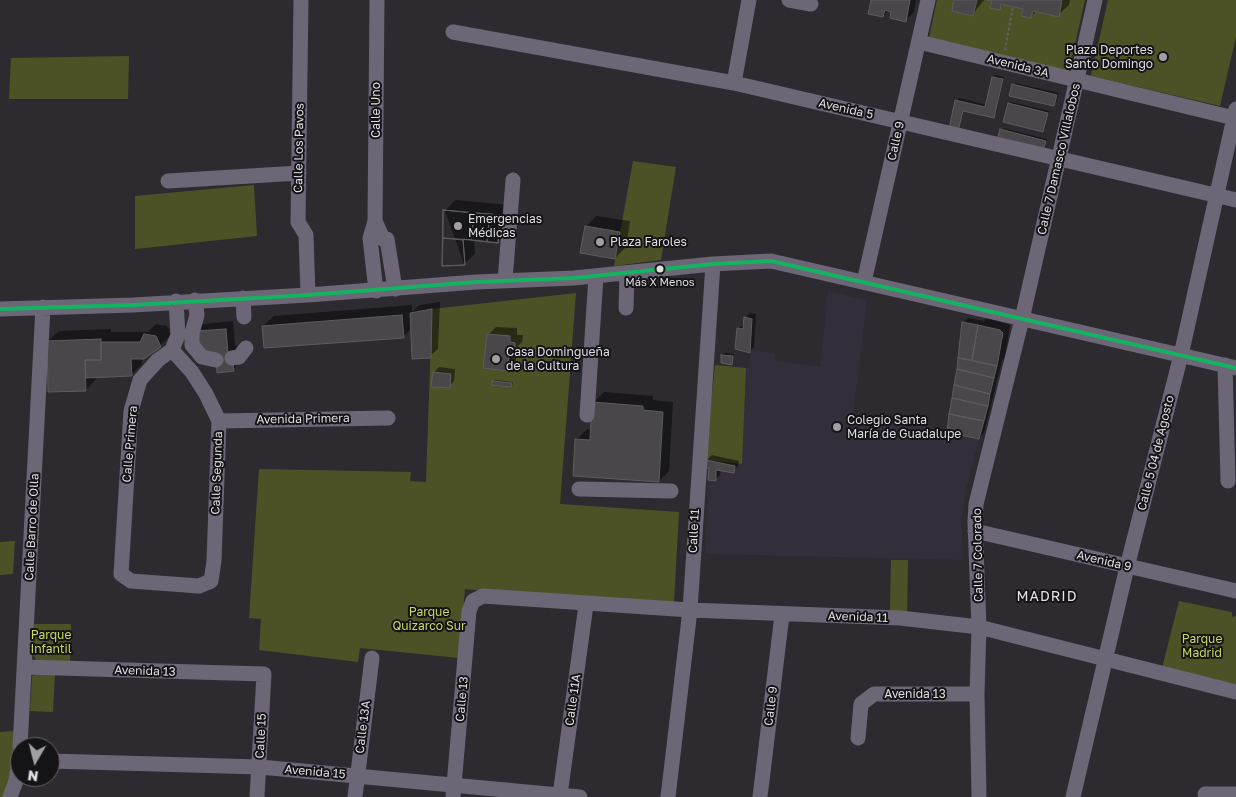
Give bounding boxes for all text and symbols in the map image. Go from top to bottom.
place label: Plaza Deportes Santo Domingo [1065,43,1153,71]
street label: Avenida 3A [985,51,1051,81]
marker: Plaza Deportes Santo Domingo [1157,51,1169,63]
street label: Calle Uno [369,82,383,138]
street label: Calle 7 Damasco Villalobos [1035,82,1083,236]
street label: Avenida 5 [817,96,875,122]
street label: Calle Los Pavos [291,103,307,193]
street label: Calle 9 [885,120,907,162]
place label: Emergencias Médicas [468,212,542,240]
marker: Emergencias Médicas [452,220,464,232]
place label: Plaza Faroles [610,235,687,249]
marker: Plaza Faroles [594,236,606,248]
marker: Más X Menos [655,264,665,274]
place label: Más X Menos [625,276,695,290]
place label: Casa Domingueña de la Cultura [506,345,610,373]
marker: Casa Domingueña de la Cultura [490,353,502,365]
street label: Calle 5 04 de Agosto [1135,394,1177,512]
street label: Calle Primera [119,405,141,483]
street label: Avenida Primera [256,411,350,427]
place label: Colegio Santa María de Guadalupe [847,413,961,441]
marker: Colegio Santa María de Guadalupe [831,421,843,433]
street label: Calle Segunda [208,431,226,515]
street label: Calle Barro de Olla [22,473,42,581]
street label: Calle 7 Colorado [970,508,986,602]
street label: Calle 11 [686,509,702,553]
street label: Avenida 9 [1075,548,1133,574]
district label: MADRID [1016,589,1078,605]
park label: Parque Quizarco Sur [392,605,466,633]
street label: Avenida 11 [828,609,888,625]
park label: Parque Infantil [30,628,72,656]
park label: Parque Madrid [1182,632,1222,660]
street label: Avenida 13 [114,663,176,679]
street label: Calle 11A [562,673,584,727]
street label: Calle 13 [453,676,471,722]
street label: Calle 9 [761,685,781,727]
street label: Avenida 13 [884,687,946,701]
street label: Calle 13A [353,700,373,754]
street label: Calle 15 [253,713,269,759]
north arrow [10,737,60,787]
street label: Avenida 15 [284,762,346,782]
text: N [27,767,39,786]

